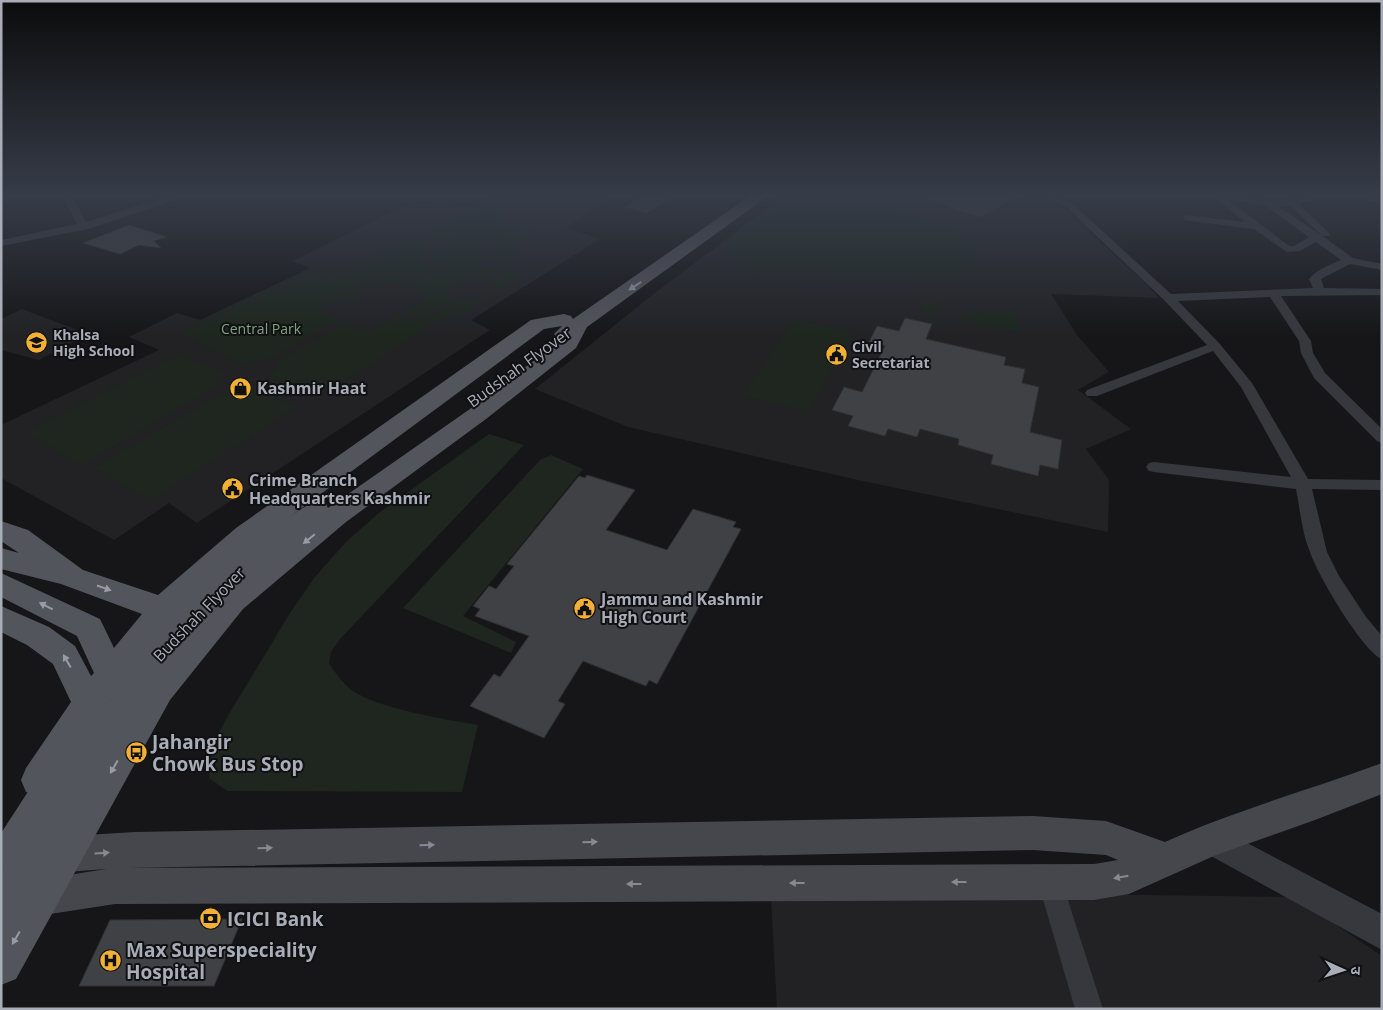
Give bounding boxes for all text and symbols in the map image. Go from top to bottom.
one-way arrow [628,281,642,291]
park label: Central Park [221,319,302,338]
street label: Budshah Flyover [463,321,576,412]
place label: Khalsa High School [53,325,134,360]
school or university icon: Khalsa High School [25,330,49,354]
place label: Civil Secretariat [852,337,930,372]
public building icon: Civil Secretariat [824,342,848,366]
shop icon: Kashmir Haat [229,376,253,400]
place label: Kashmir Haat [257,377,366,399]
place label: Crime Branch Headquarters Kashmir [249,469,430,509]
public building icon: Crime Branch Headquarters Kashmir [221,477,245,501]
one-way arrow [303,533,316,544]
street label: Budshah Flyover [148,562,250,666]
one-way arrow [97,585,112,593]
place label: Jammu and Kashmir High Court [599,588,763,628]
public building icon: Jammu and Kashmir High Court [573,596,597,620]
one-way arrow [38,602,53,611]
one-way arrow [62,655,71,668]
place label: Jahangir Chowk Bus Stop [150,729,303,777]
bus stop icon: Jahangir Chowk Bus Stop [124,741,148,765]
one-way arrow [110,760,119,774]
one-way arrow [582,838,598,846]
one-way arrow [419,841,435,849]
one-way arrow [257,844,273,852]
one-way arrow [94,848,110,856]
one-way arrow [1113,874,1129,882]
one-way arrow [951,878,967,886]
one-way arrow [788,879,804,887]
one-way arrow [626,880,642,888]
place label: ICICI Bank [227,906,324,932]
bank icon: ICICI Bank [199,907,223,931]
one-way arrow [12,932,21,945]
place label: Max Superspeciality Hospital [126,937,317,985]
north arrow [1318,945,1368,995]
hospital icon: Max Superspeciality Hospital [98,949,122,973]
text: उ [1347,966,1366,976]

